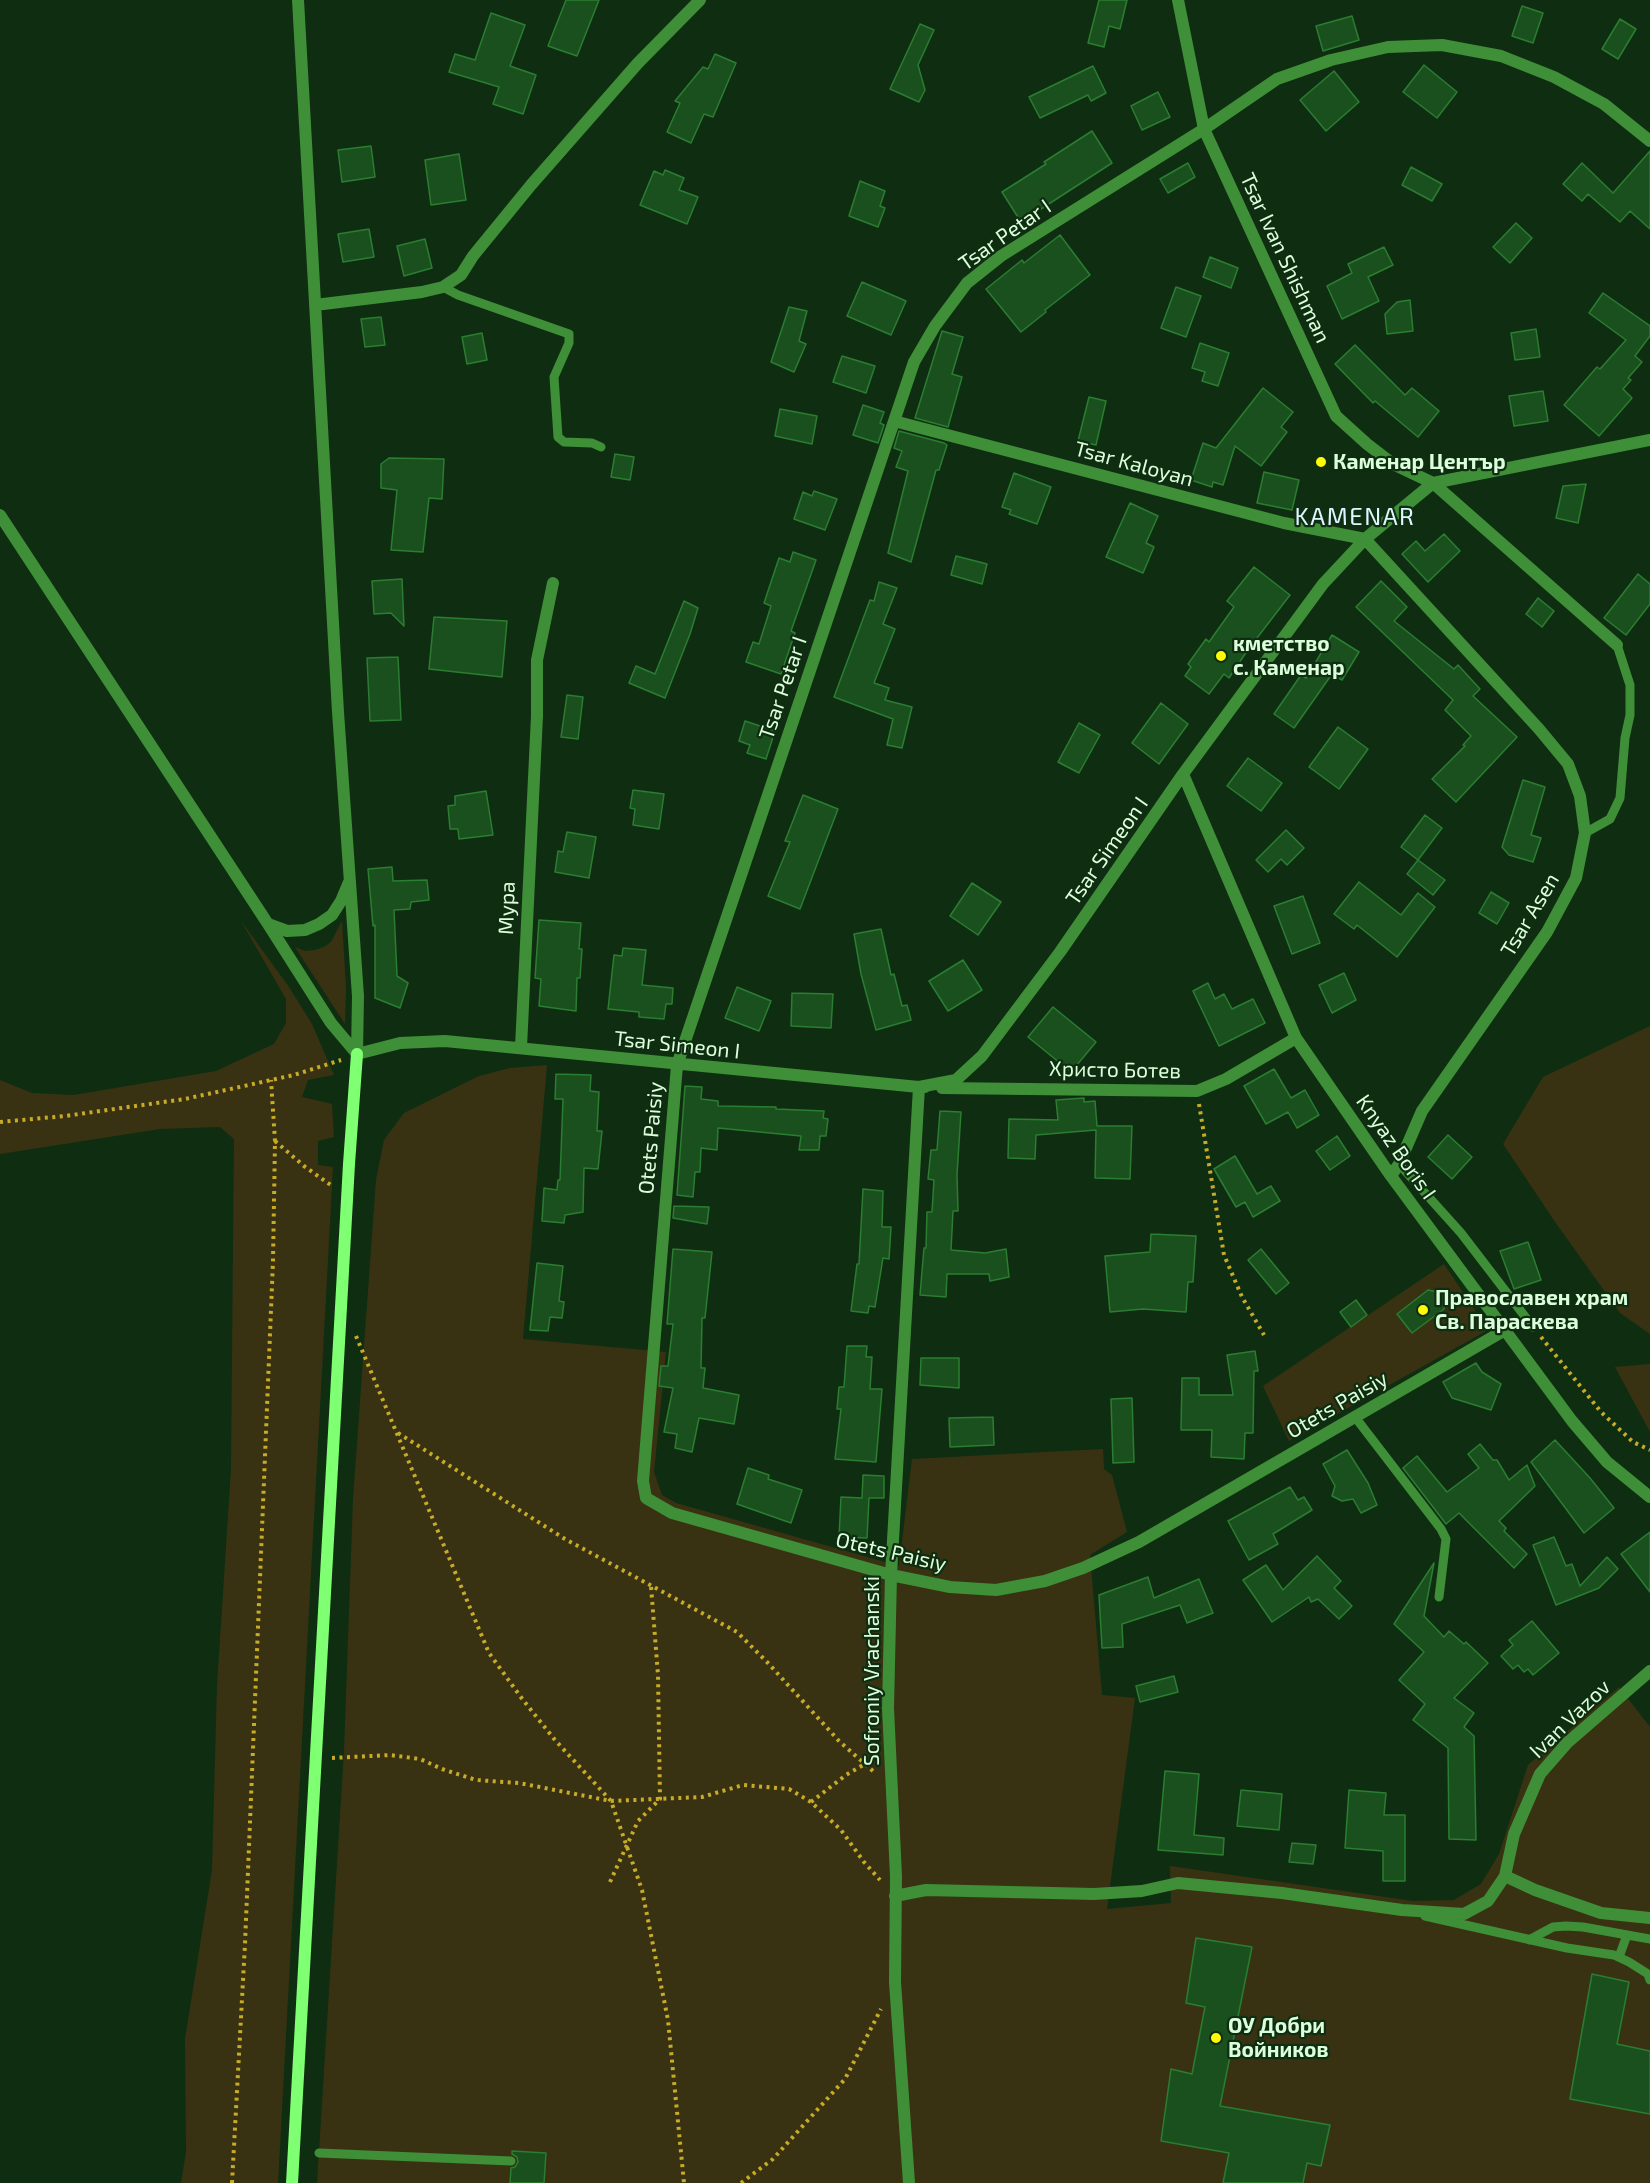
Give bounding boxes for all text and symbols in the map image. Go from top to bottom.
street label: Tsar Ivan Shishman [1235,169,1335,347]
street label: Tsar Petar I [954,194,1056,276]
street label: Tsar Kaloyan [1072,436,1196,492]
place label: Каменар Център [1333,449,1506,475]
marker: Каменар Център [1314,455,1328,469]
district label: KAMENAR [1295,503,1415,531]
place label: кметство с. Каменар [1233,631,1345,681]
street label: Tsar Petar I [754,633,812,743]
marker: кметство с. Каменар [1214,649,1228,663]
street label: Tsar Simeon I [1060,792,1154,910]
street label: Tsar Asen [1495,869,1565,961]
street label: Мура [493,881,521,935]
street label: Tsar Simeon I [613,1026,741,1064]
street label: Христо Ботев [1049,1056,1181,1084]
street label: Otets Paisiy [634,1081,668,1195]
street label: Knyaz Boris I [1351,1090,1441,1204]
place label: Православен храм Св. Параскева [1435,1285,1628,1335]
marker: Православен храм Св. Параскева [1416,1303,1430,1317]
street label: Otets Paisiy [1282,1366,1392,1444]
street label: Otets Paisiy [833,1527,949,1577]
street label: Sofroniy Vrachanski [859,1576,885,1766]
street label: Ivan Vazov [1524,1674,1616,1764]
place label: ОУ Добри Войников [1228,2013,1328,2063]
marker: ОУ Добри Войников [1209,2031,1223,2045]

